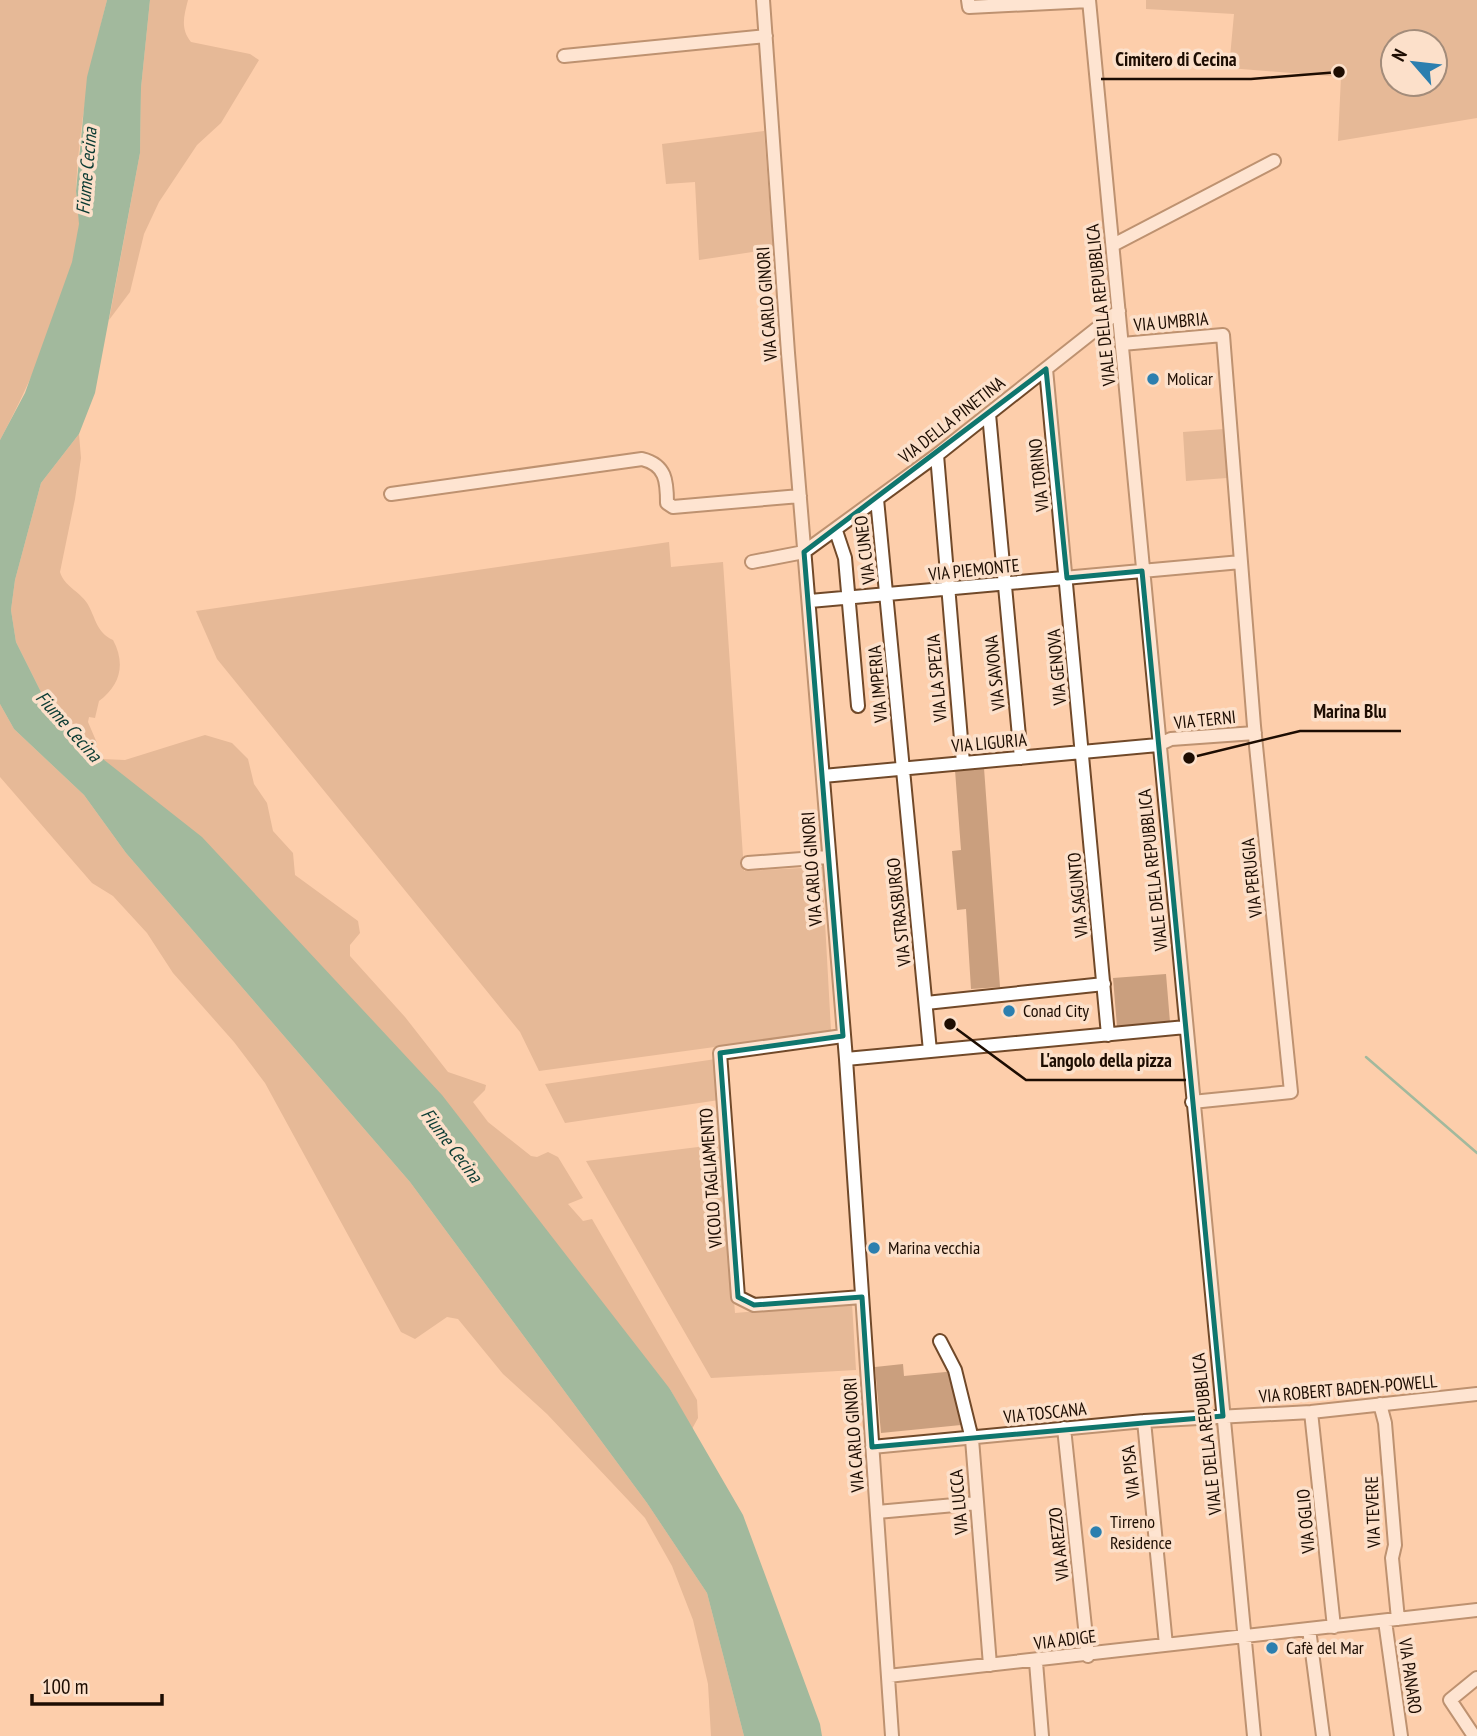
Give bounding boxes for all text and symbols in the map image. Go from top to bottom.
north arrow [1379,28,1449,98]
callout: Cimitero di Cecina [1101,39,1251,79]
text: N [1386,45,1412,65]
text: Cimitero di Cecina [1115,47,1237,71]
water label: Fiume Cecina [70,125,102,215]
street label: VIALE DELLA REPUBBLICA [1081,222,1121,388]
street label: VIA CARLO GINORI [751,246,782,363]
street label: VIA UMBRIA [1132,307,1210,336]
place label: Molicar [1167,367,1213,390]
street label: VIA DELLA PINETINA [893,371,1010,469]
marker: Molicar [1145,371,1161,387]
street label: VIA TORINO [1023,437,1054,514]
street label: VIA CUNEO [849,514,880,587]
street label: VIA PIEMONTE [926,553,1020,586]
street label: VIA GENOVA [1042,628,1071,707]
street label: VIA LA SPEZIA [921,633,952,724]
street label: VIA SAVONA [979,634,1010,713]
street label: VIA IMPERIA [863,644,892,724]
water label: Fiume Cecina [31,686,108,767]
callout: Marina Blu [1300,691,1401,731]
text: Marina Blu [1314,699,1386,723]
street label: VIA TERNI [1172,705,1237,734]
street label: VIA LIGURIA [949,728,1028,757]
street label: VIALE DELLA REPUBBLICA [1133,787,1173,953]
street label: VIA CARLO GINORI [796,811,827,928]
street label: VIA PERUGIA [1236,837,1267,920]
street label: VIA SAGUNTO [1062,851,1093,940]
street label: VIA STRASBURGO [881,856,916,969]
place label: Conad City [1023,999,1089,1022]
marker: Conad City [1001,1003,1017,1019]
callout: L'angolo della pizza [1026,1040,1186,1080]
text: L'angolo della pizza [1040,1048,1172,1072]
water label: Fiume Cecina [416,1103,489,1188]
street label: VICOLO TAGLIAMENTO [694,1107,727,1250]
place label: Marina vecchia [888,1236,980,1259]
marker: Marina vecchia [866,1240,882,1256]
street label: VIALE DELLA REPUBBLICA [1187,1351,1227,1517]
street label: VIA ROBERT BADEN-POWELL [1257,1369,1439,1408]
street label: VIA CARLO GINORI [838,1377,869,1494]
street label: VIA TOSCANA [1001,1397,1088,1428]
street label: VIA PISA [1116,1444,1145,1501]
street label: VIA LUCCA [944,1468,973,1537]
street label: VIA TEVERE [1360,1476,1385,1549]
street label: VIA OGLIO [1291,1488,1320,1555]
street label: VIA AREZZO [1043,1506,1074,1583]
place label: Tirreno Residence [1110,1510,1172,1554]
marker: Tirreno Residence [1088,1524,1104,1540]
street label: VIA ADIGE [1032,1624,1097,1655]
place label: Cafè del Mar [1286,1636,1364,1659]
street label: VIA PANARO [1394,1636,1427,1715]
marker: Cafè del Mar [1264,1640,1280,1656]
scale bar [32,1662,161,1706]
text: 100 m [42,1673,88,1700]

